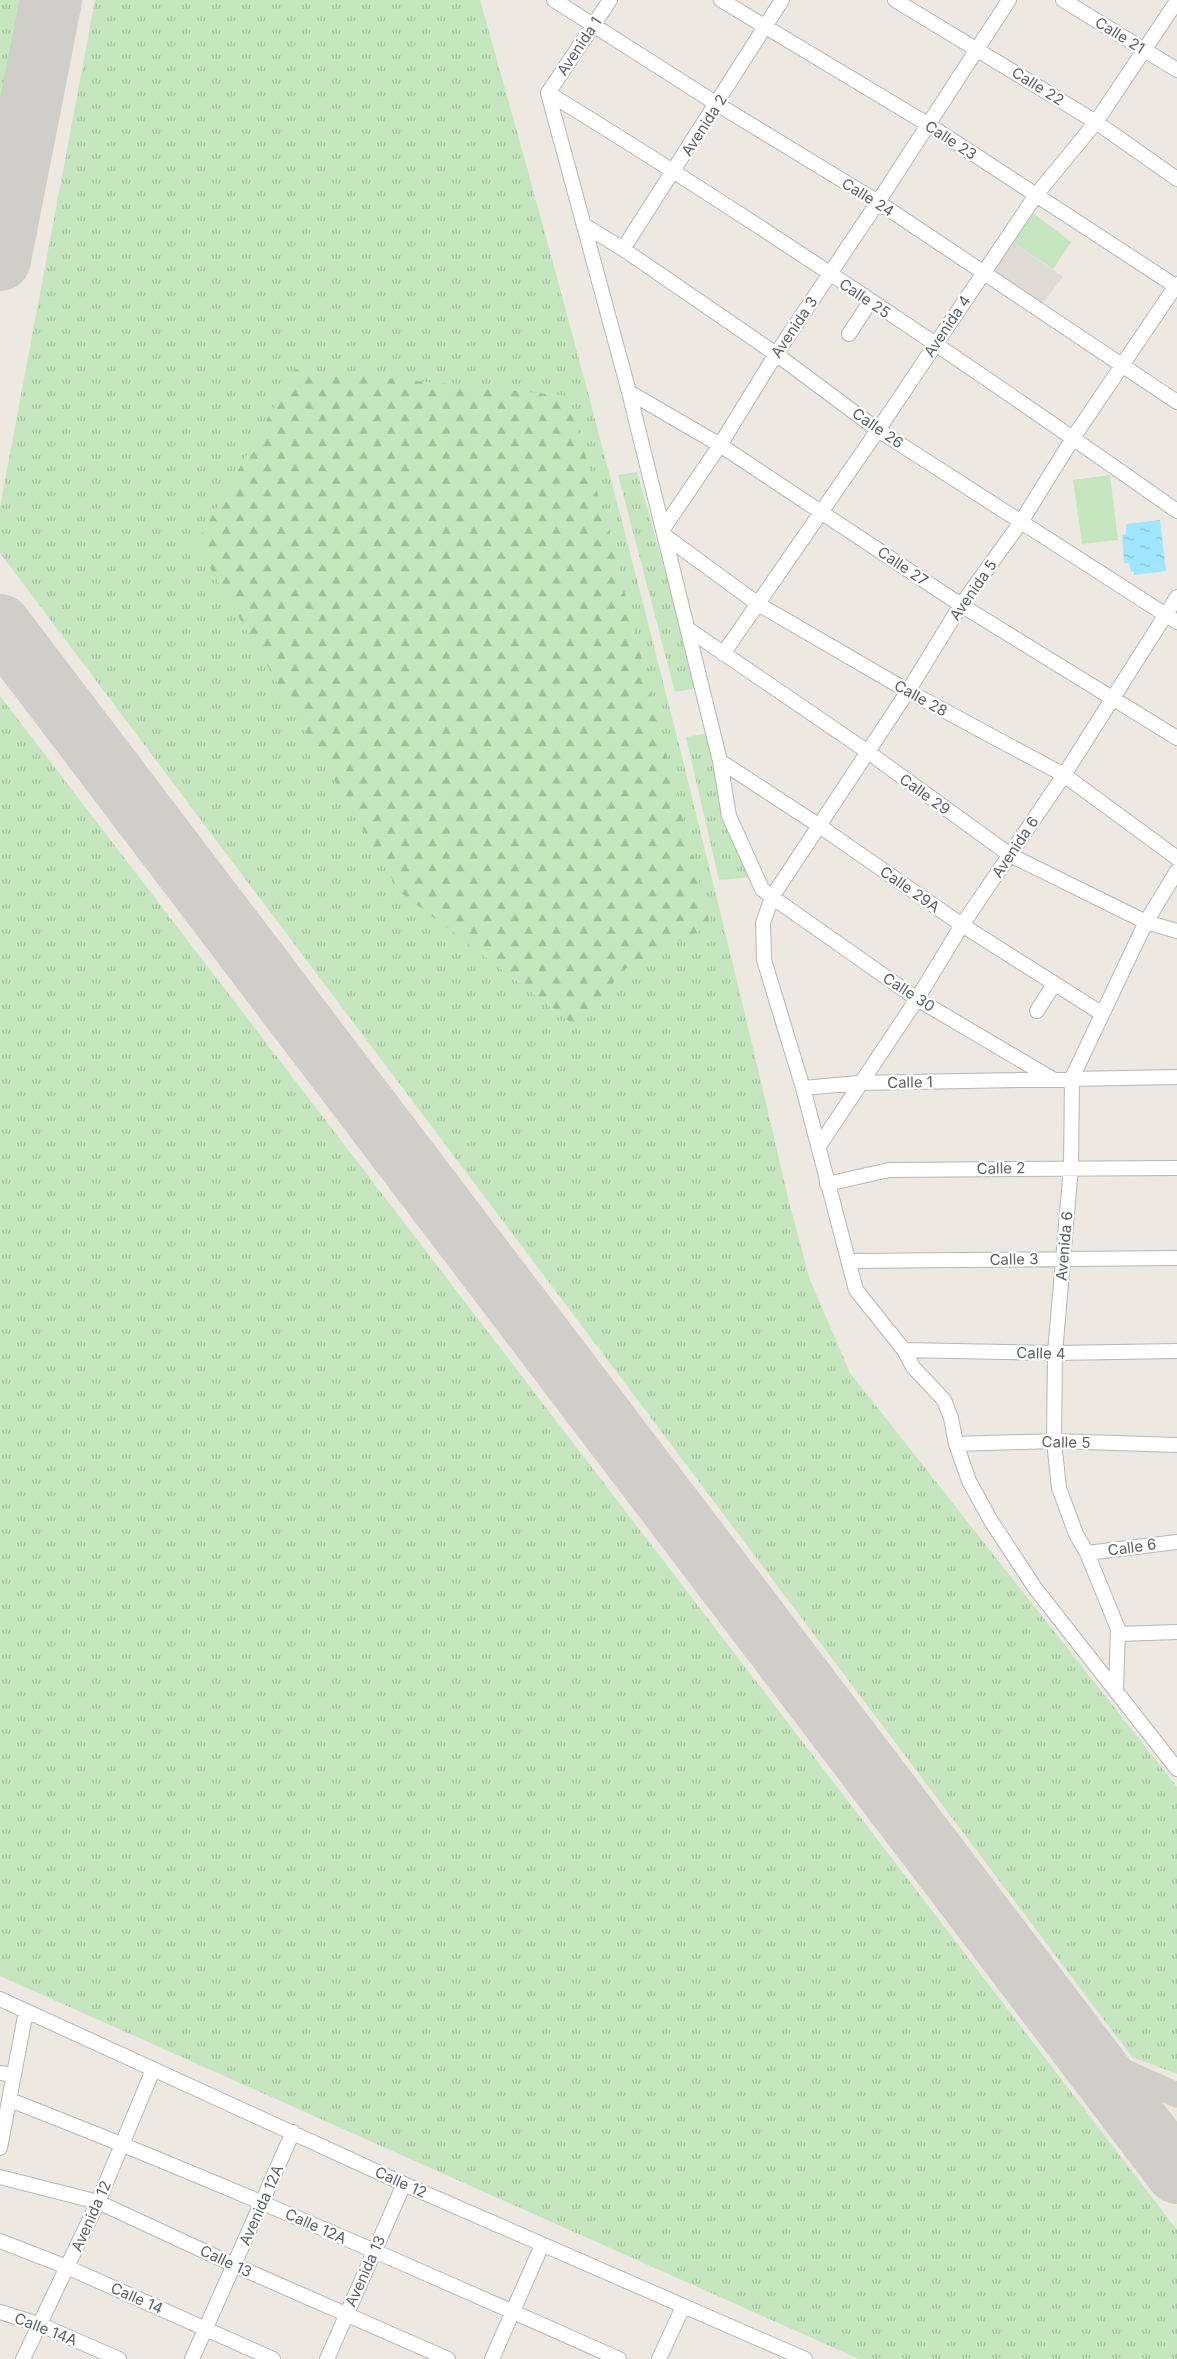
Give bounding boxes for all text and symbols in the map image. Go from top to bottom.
street label: Calle 21 [1092,12,1148,58]
street label: Avenida 1 [552,13,606,79]
street label: Calle 22 [1008,63,1068,109]
street label: Avenida 2 [677,91,731,159]
street label: Calle 23 [921,116,981,164]
street label: Calle 24 [838,174,898,220]
street label: Calle 25 [836,274,894,322]
street label: Avenida 4 [919,292,975,360]
street label: Avenida 3 [767,293,821,361]
street label: Calle 26 [849,404,907,452]
street label: Calle 27 [874,542,932,590]
street label: Avenida 5 [945,556,1001,624]
street label: Calle 28 [891,676,951,720]
street label: Calle 29 [896,769,954,819]
street label: Avenida 6 [988,813,1042,881]
street label: Calle 29A [877,862,943,916]
street label: Calle 30 [879,968,939,1016]
street label: Calle 1 [887,1072,933,1092]
street label: Calle 2 [976,1158,1026,1178]
street label: Avenida 6 [1051,1210,1077,1282]
street label: Calle 3 [989,1249,1039,1269]
street label: Calle 4 [1016,1343,1066,1363]
street label: Calle 5 [1041,1432,1091,1452]
street label: Calle 6 [1106,1534,1158,1560]
street label: Avenida 12A [235,2162,287,2248]
street label: Calle 12 [372,2162,430,2202]
street label: Avenida 12 [67,2178,115,2254]
street label: Calle 12A [282,2204,350,2248]
street label: Avenida 13 [341,2232,389,2310]
street label: Calle 13 [197,2241,255,2281]
street label: Calle 14 [108,2278,166,2318]
street label: Calle 14A [12,2308,80,2350]

